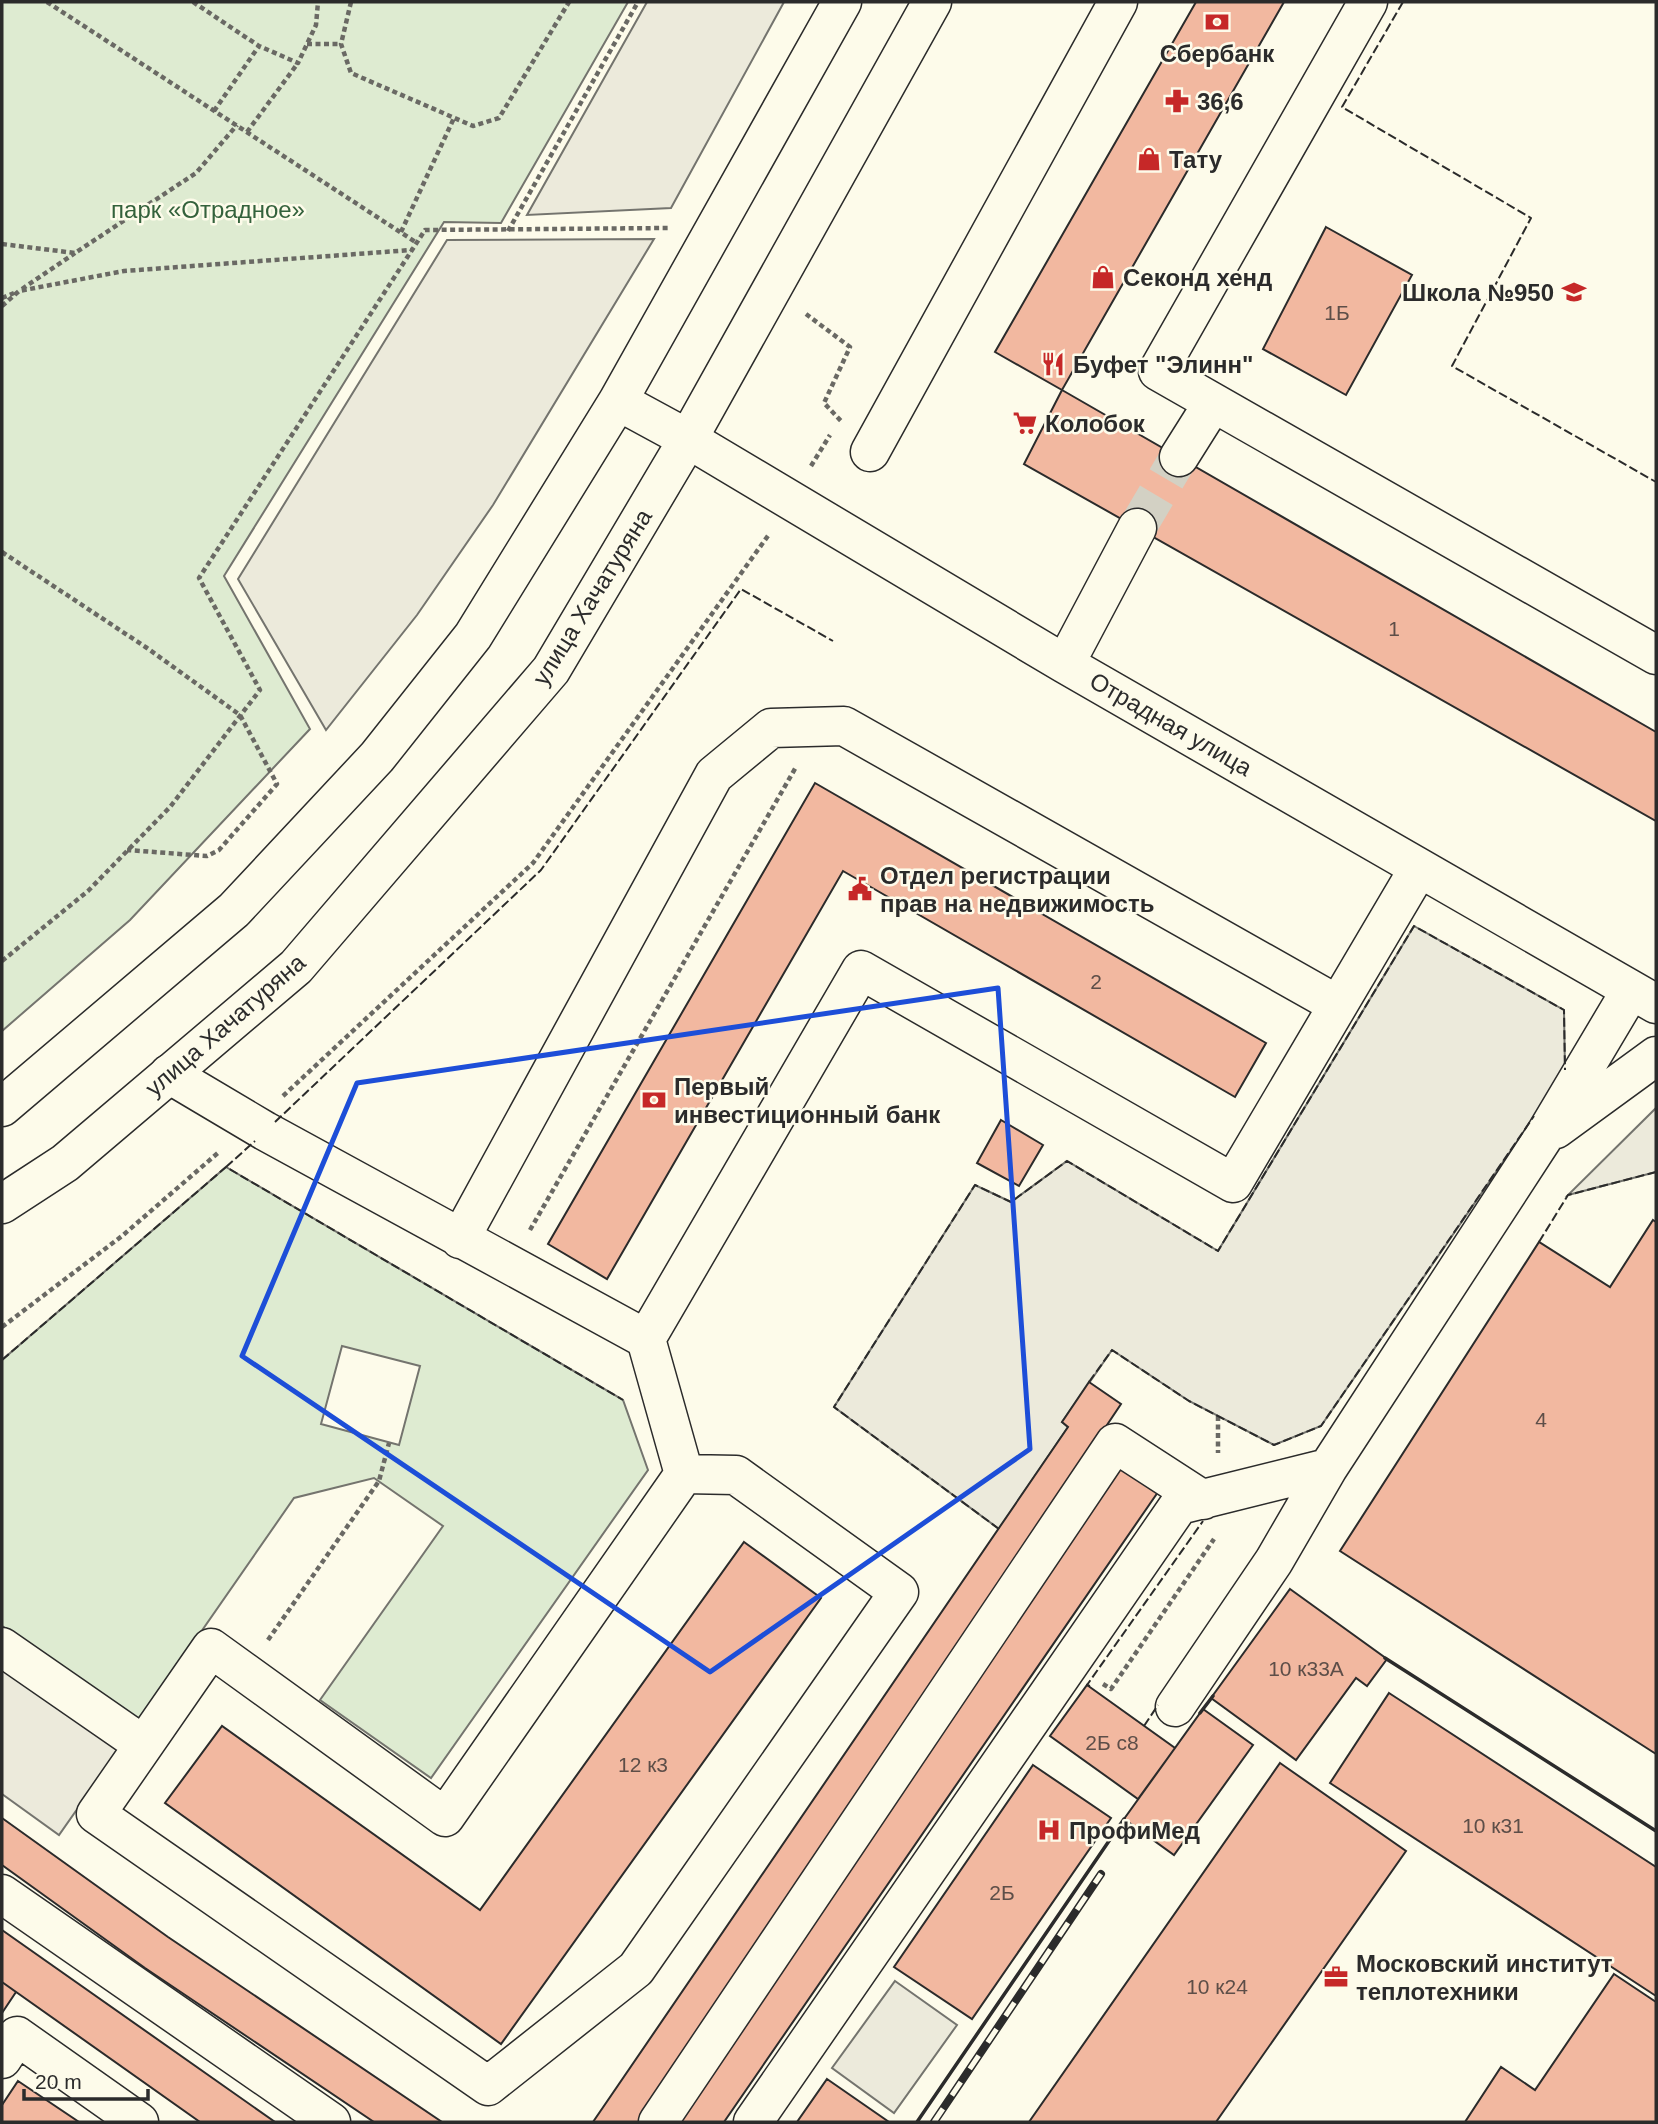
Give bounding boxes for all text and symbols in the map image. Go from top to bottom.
bank icon: Сбербанк [1203,8,1231,36]
place label: Сбербанк [1160,40,1275,67]
pharmacy icon: 36,6 [1163,87,1191,115]
place label: 36,6 [1197,88,1244,115]
shop icon: Тату [1135,145,1163,173]
place label: Тату [1169,146,1223,173]
park label: парк «Отрадное» [111,196,305,223]
shop icon: Секонд хенд [1089,263,1117,291]
place label: Секонд хенд [1123,264,1272,291]
school or university icon: Школа №950 [1560,278,1588,306]
place label: Школа №950 [1402,279,1554,306]
house number: 1Б [1324,301,1350,324]
restaurant icon: Буфет "Элинн" [1039,350,1067,378]
place label: Буфет "Элинн" [1073,351,1253,378]
supermarket icon: Колобок [1011,409,1039,437]
place label: Колобок [1045,410,1146,437]
street label: улица Хачатуряна [527,503,657,690]
house number: 1 [1388,617,1400,640]
street label: Отрадная улица [1085,667,1257,782]
place label: Отдел регистрации прав на недвижимость [880,862,1154,917]
public building icon: Отдел регистрации прав на недвижимость [846,875,874,903]
street label: улица Хачатуряна [140,948,311,1102]
house number: 2 [1090,970,1102,993]
place label: Первый инвестиционный банк [674,1073,941,1128]
bank icon: Первый инвестиционный банк [640,1086,668,1114]
house number: 4 [1535,1408,1547,1431]
house number: 10 к33А [1268,1657,1344,1680]
house number: 2Б с8 [1085,1731,1139,1754]
house number: 12 к3 [618,1753,668,1776]
house number: 10 к31 [1462,1814,1524,1837]
hospital icon: ПрофиМед [1035,1816,1063,1844]
place label: ПрофиМед [1069,1817,1200,1844]
house number: 2Б [989,1881,1015,1904]
place label: Московский институт теплотехники [1356,1950,1613,2005]
office icon: Московский институт теплотехники [1322,1963,1350,1991]
house number: 10 к24 [1186,1975,1248,1998]
scale bar [24,2058,149,2102]
text: 20 m [35,2070,82,2093]

